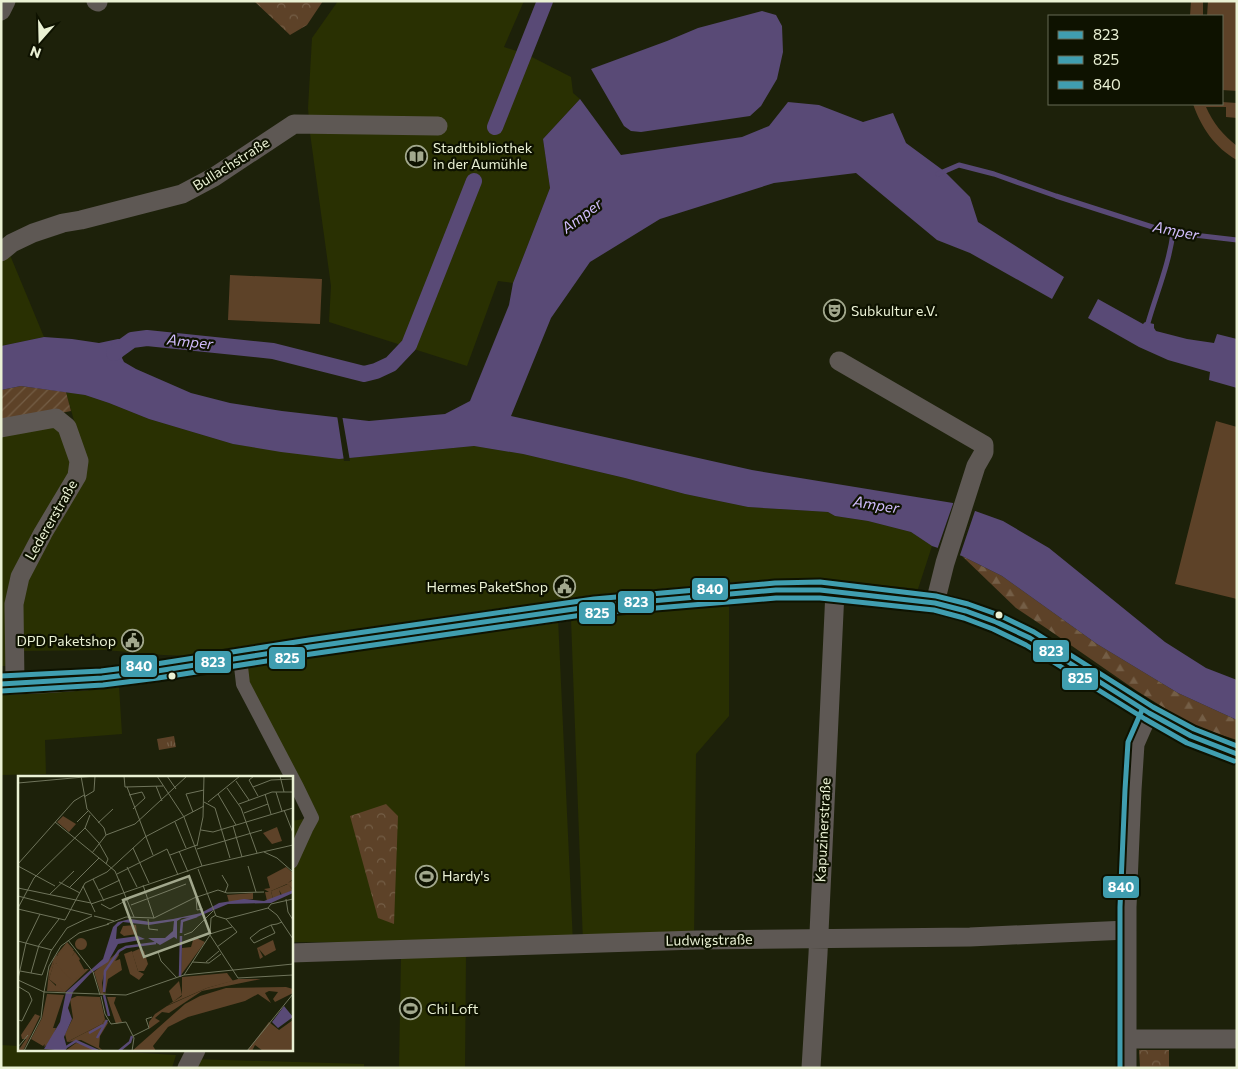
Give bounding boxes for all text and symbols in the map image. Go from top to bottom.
north arrow [15,15,65,65]
legend [1048,15,1223,105]
text: 823 [1093,25,1119,43]
text: N [28,43,43,62]
text: 825 [1093,50,1119,68]
text: 840 [1093,75,1121,93]
street label: Bullachstraße [189,133,272,194]
place label: Stadtbibliothek in der Aumühle [433,139,533,172]
library icon: Stadtbibliothek in der Aumühle [405,144,429,168]
water label: Amper [557,193,606,237]
water label: Amper [1151,217,1202,243]
theatre icon: Subkultur e.V. [823,299,847,323]
place label: Subkultur e.V. [851,302,938,319]
water label: Amper [165,330,215,352]
street label: Ledererstraße [21,477,80,563]
water label: Amper [851,491,901,517]
public building icon: Hermes PaketShop [552,575,576,599]
line badge: 840 [691,577,729,601]
place label: Hermes PaketShop [427,578,548,595]
text: 840 [697,580,723,597]
line badge: 823 [617,590,655,614]
text: 823 [624,593,648,610]
line badge: 825 [578,601,616,625]
text: 825 [585,604,609,621]
unlabelled marker [994,610,1004,620]
public building icon: DPD Paketshop [120,629,144,653]
place label: DPD Paketshop [16,632,116,649]
line badge: 823 [1032,639,1070,663]
text: 823 [1039,642,1063,659]
line badge: 825 [268,646,306,670]
text: 825 [275,649,299,666]
line badge: 823 [194,650,232,674]
text: 823 [201,653,225,670]
line badge: 840 [120,654,158,678]
text: 840 [126,657,152,674]
line badge: 825 [1061,667,1099,691]
text: 825 [1068,669,1092,686]
unlabelled marker [167,671,177,681]
inset map [18,776,292,1052]
street label: Kapuzinerstraße [811,777,834,883]
sports icon: Hardy's [414,864,438,888]
place label: Hardy's [442,867,490,884]
line badge: 840 [1102,875,1140,899]
text: 840 [1108,878,1134,895]
street label: Ludwigstraße [665,930,753,949]
sports icon: Chi Loft [399,997,423,1021]
place label: Chi Loft [427,1000,479,1017]

